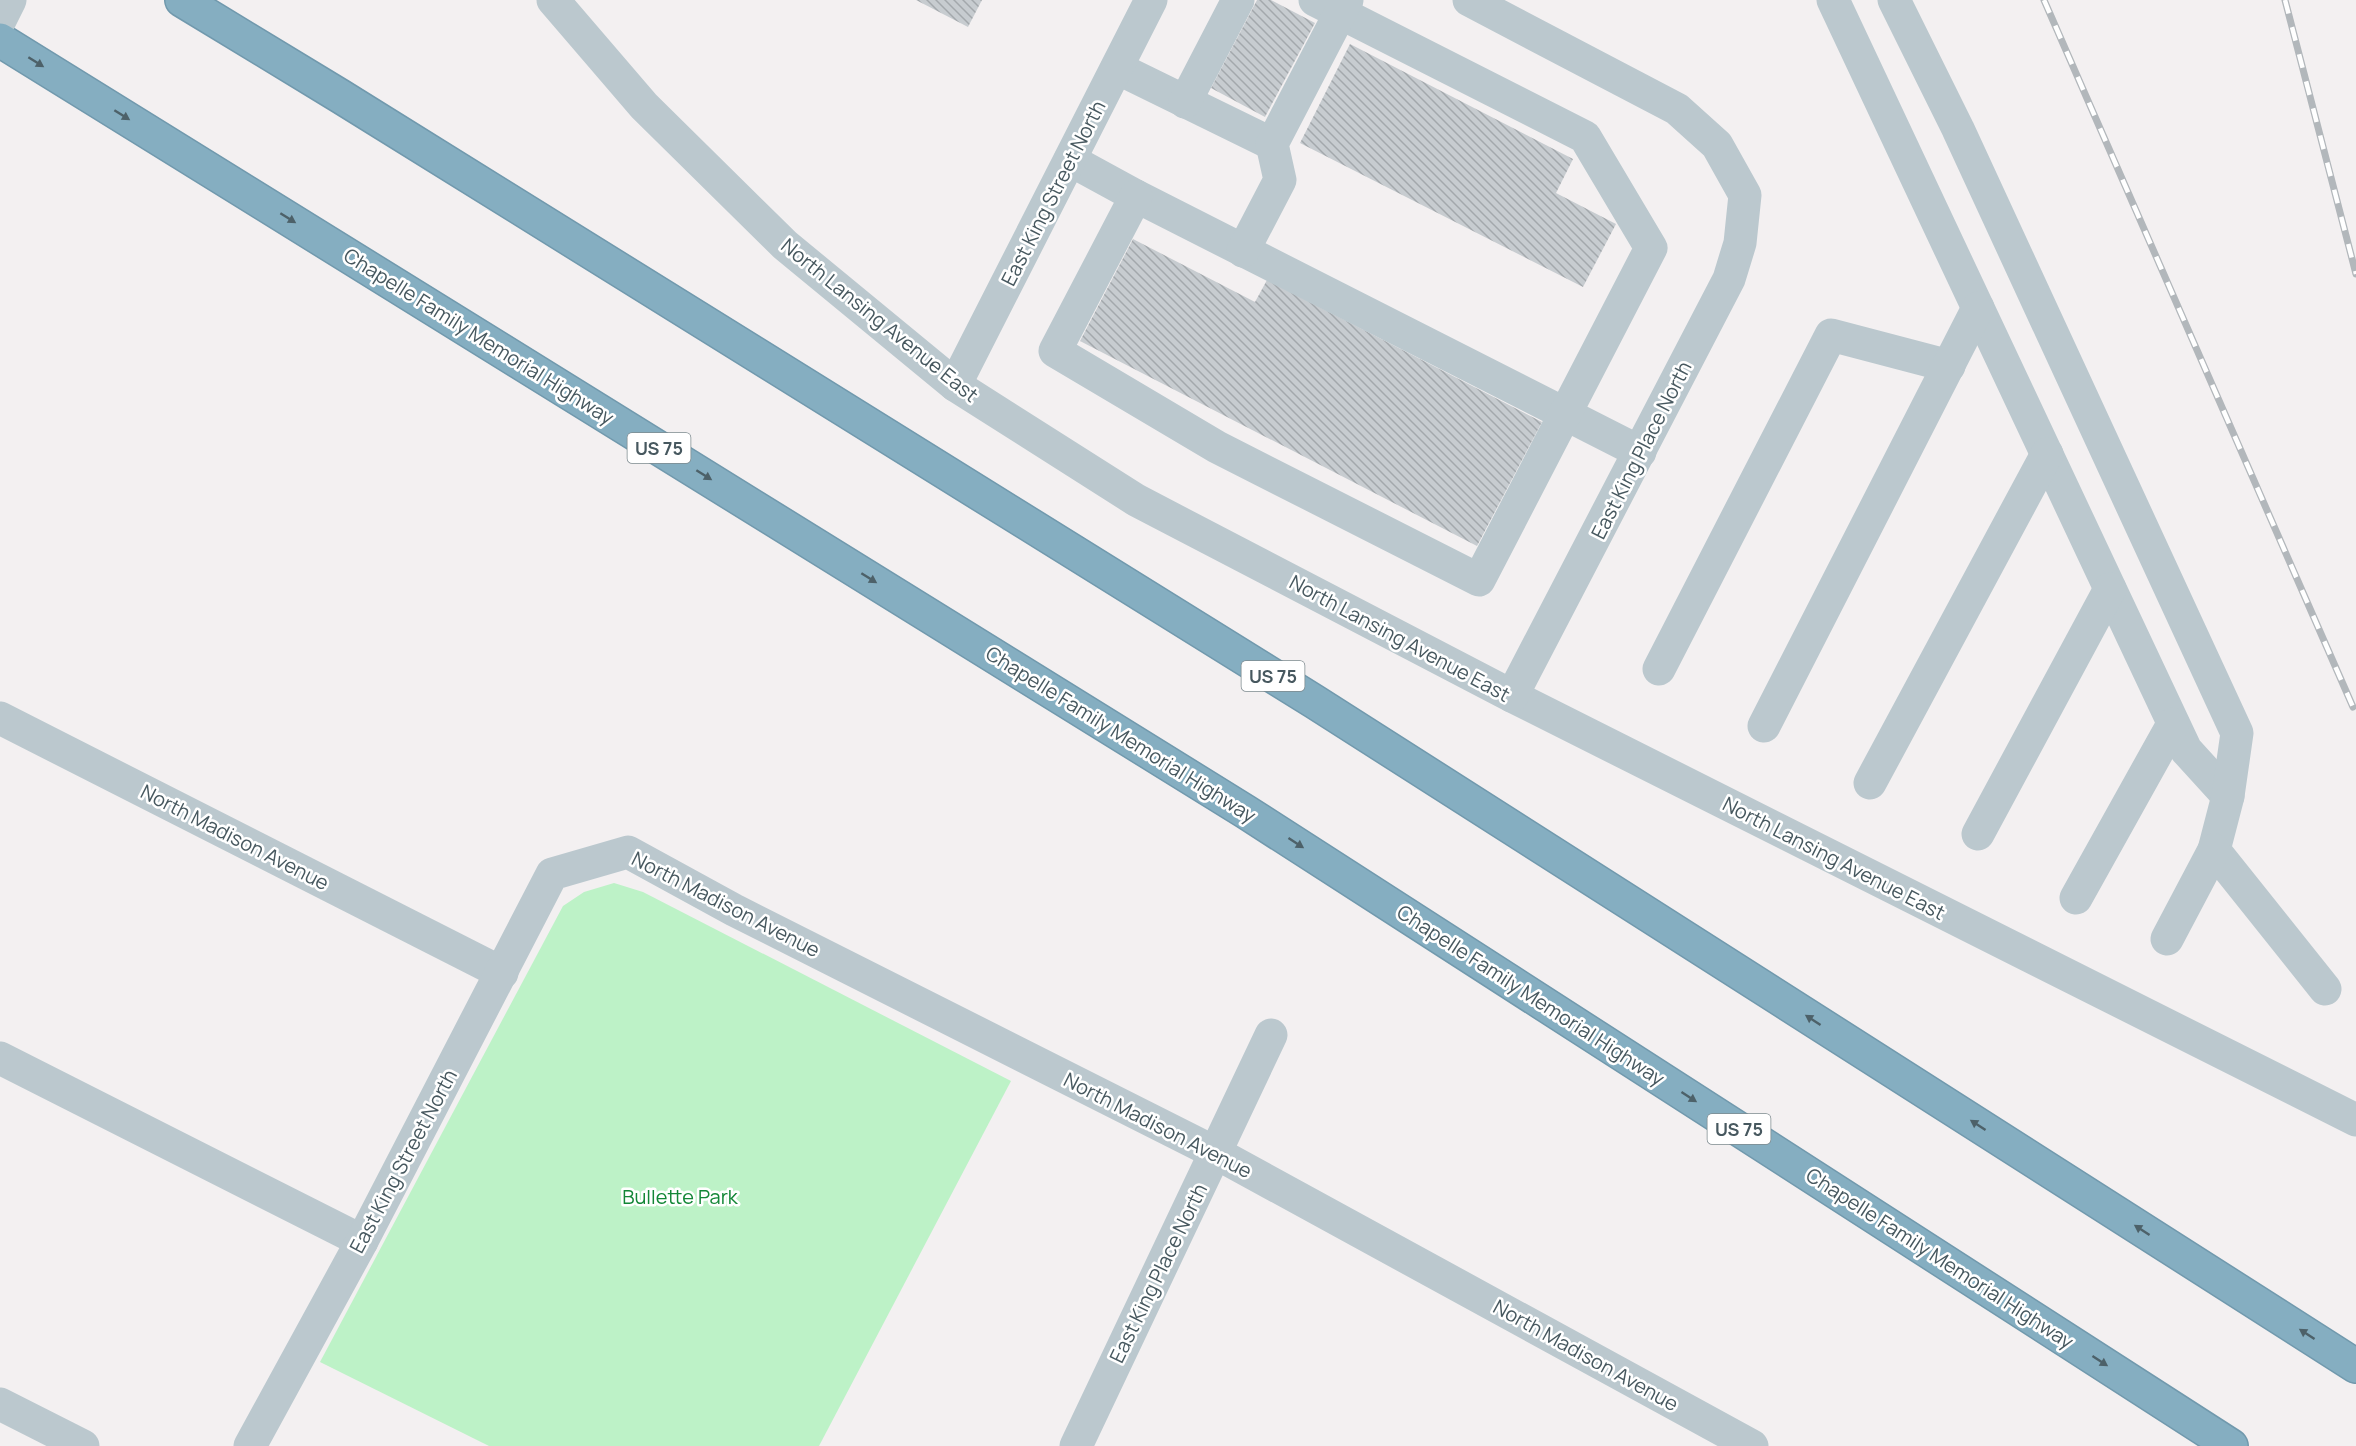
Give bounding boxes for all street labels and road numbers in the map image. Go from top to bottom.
street label: East King Street North [995,96,1111,290]
street label: North Lansing Avenue East [776,232,984,408]
street label: Chapelle Family Memorial Highway [339,241,620,431]
street label: East King Place North [1584,356,1698,544]
road number: US 75 [628,433,690,463]
street label: North Lansing Avenue East [1285,568,1515,708]
street label: Chapelle Family Memorial Highway [981,639,1262,829]
road number: US 75 [1242,661,1304,691]
street label: North Madison Avenue [136,778,334,896]
street label: North Lansing Avenue East [1718,790,1950,926]
street label: North Madison Avenue [627,845,825,963]
street label: Chapelle Family Memorial Highway [1392,898,1670,1092]
street label: East King Street North [343,1064,463,1258]
street label: North Madison Avenue [1059,1066,1257,1184]
road number: US 75 [1708,1114,1770,1144]
street label: Chapelle Family Memorial Highway [1801,1161,2079,1355]
street label: East King Place North [1103,1179,1213,1367]
street label: North Madison Avenue [1489,1293,1683,1417]

